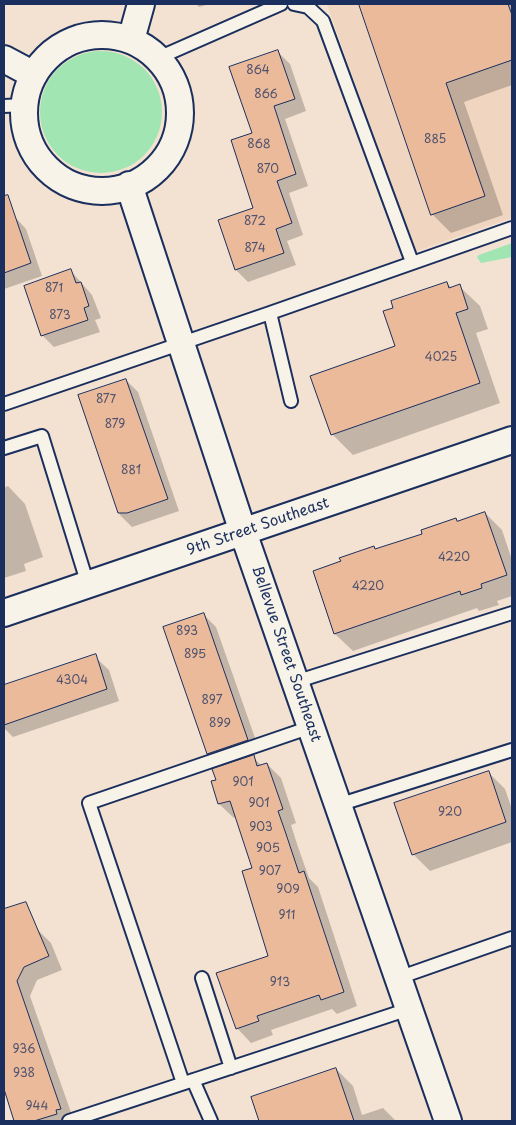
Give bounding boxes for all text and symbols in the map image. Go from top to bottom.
house number: 864 [246,64,270,78]
house number: 866 [254,88,278,102]
house number: 885 [424,133,446,147]
house number: 868 [247,138,271,152]
house number: 870 [257,163,279,177]
house number: 872 [244,215,266,229]
house number: 874 [244,242,266,256]
house number: 871 [45,282,63,296]
house number: 873 [49,309,71,323]
house number: 4025 [425,351,457,365]
house number: 877 [96,393,116,407]
house number: 879 [105,418,125,432]
house number: 881 [121,464,141,478]
street label: 9th Street Southeast [185,494,331,560]
house number: 4220 [438,551,470,565]
street label: Bellevue Street Southeast [247,564,325,744]
house number: 4220 [352,580,384,594]
house number: 893 [176,625,198,639]
house number: 895 [184,648,206,662]
house number: 4304 [56,674,88,688]
house number: 897 [201,694,223,708]
house number: 899 [209,717,231,731]
house number: 901 [232,776,254,790]
house number: 901 [248,797,270,811]
house number: 920 [438,806,462,820]
house number: 903 [249,821,273,835]
house number: 905 [256,842,280,856]
house number: 907 [259,865,281,879]
house number: 909 [276,883,300,897]
house number: 911 [278,909,296,923]
house number: 913 [270,976,290,990]
house number: 936 [12,1043,36,1057]
house number: 938 [13,1067,35,1081]
house number: 944 [26,1100,48,1114]

